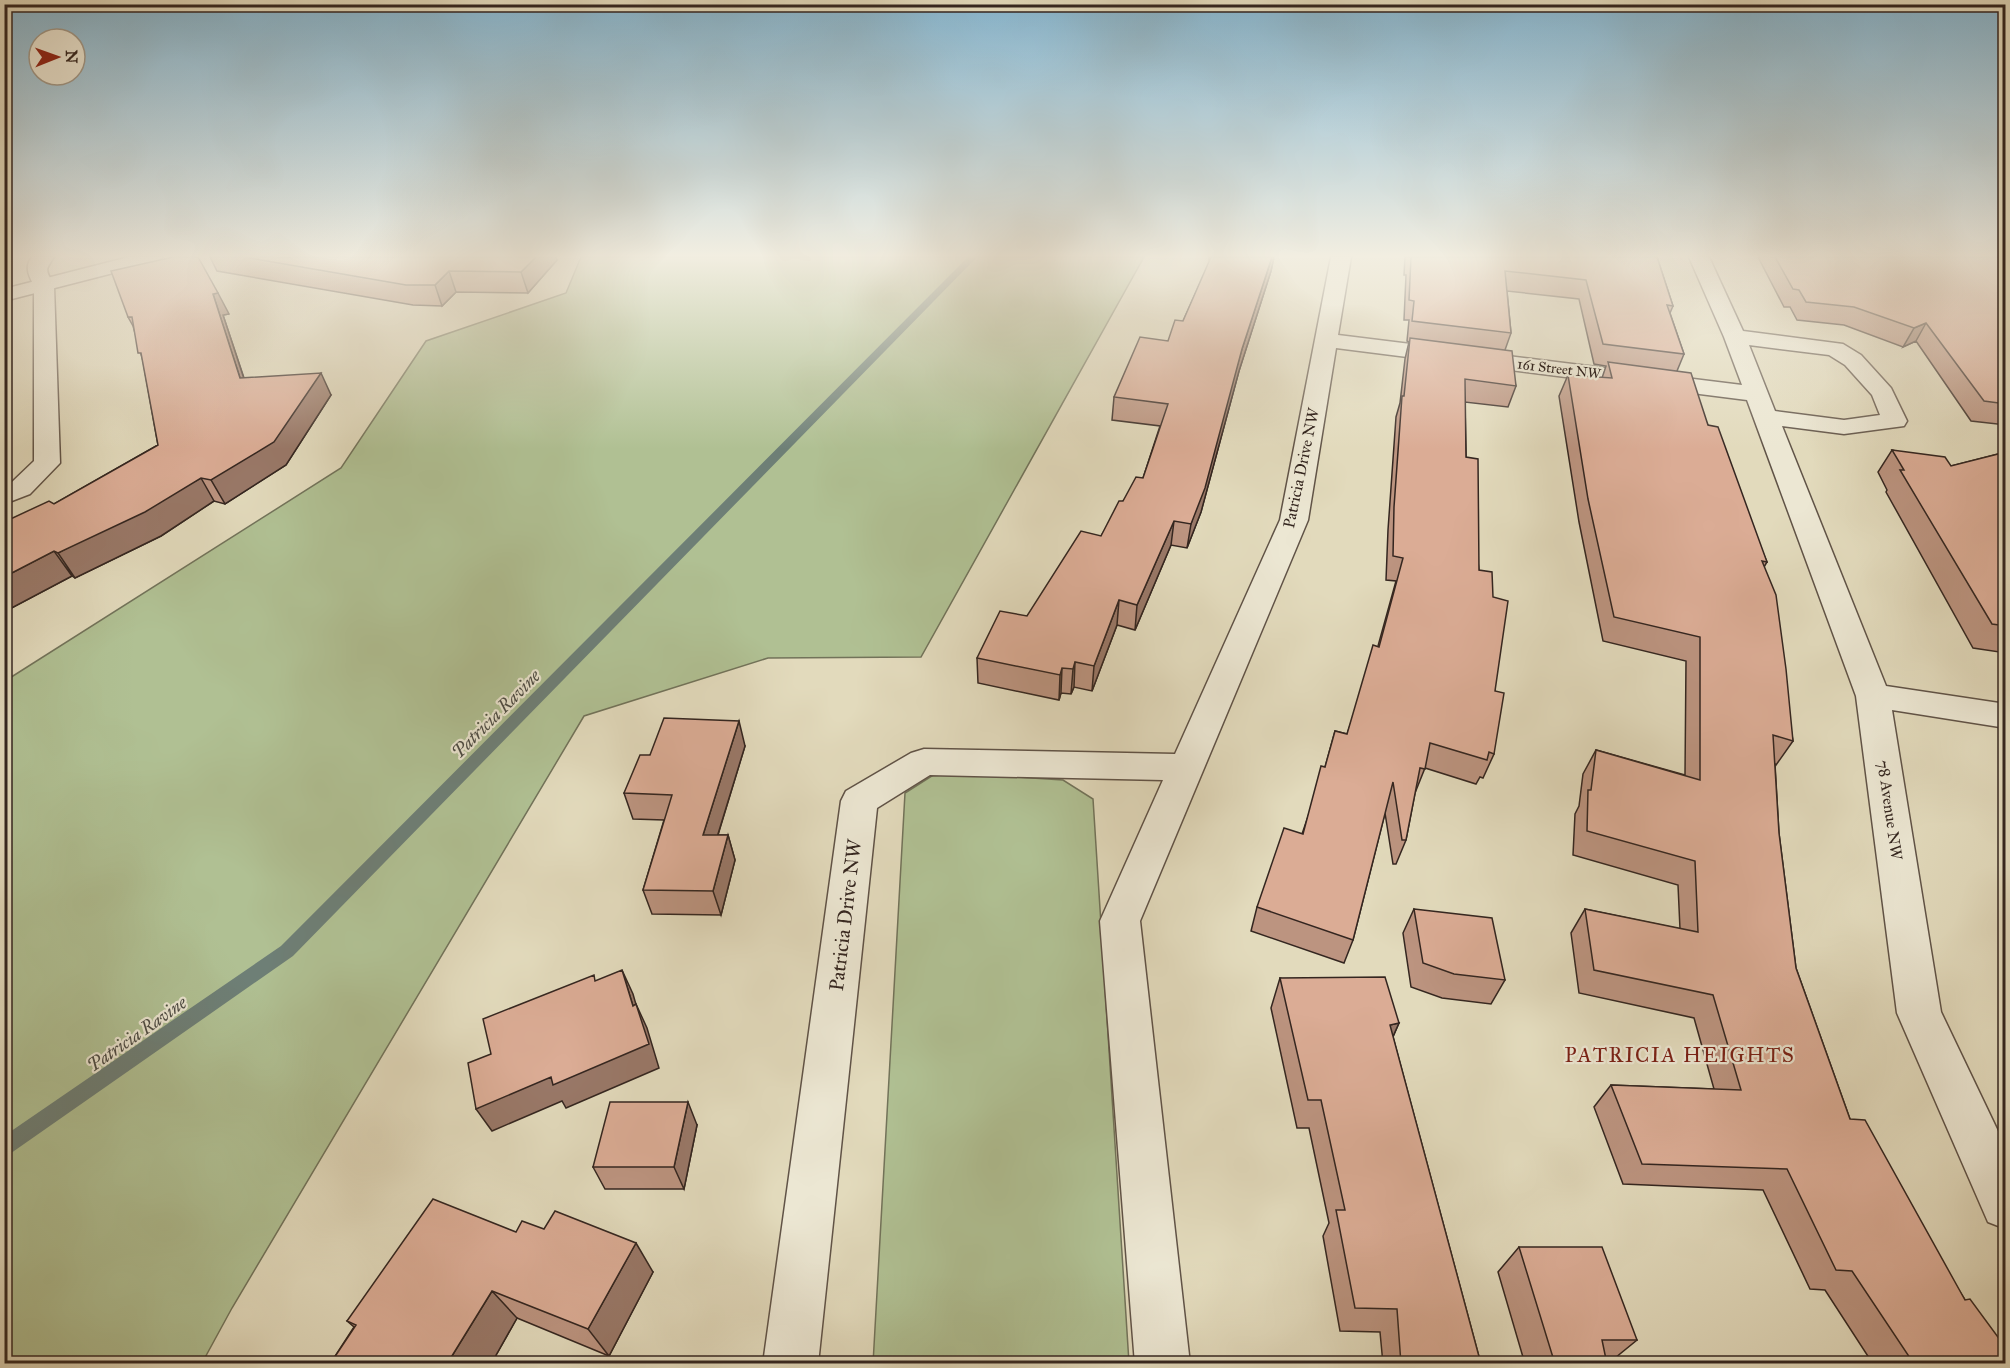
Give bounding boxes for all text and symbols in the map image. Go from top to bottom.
north arrow [27,27,87,87]
text: N [62,50,81,64]
street label: 161 Street NW [1516,355,1602,383]
street label: Patricia Drive NW [1279,405,1323,530]
water label: Patricia Ravine [447,664,546,763]
street label: 78 Avenue NW [1874,759,1907,862]
street label: Patricia Drive NW [824,837,866,992]
water label: Patricia Ravine [83,991,192,1076]
district label: PATRICIA HEIGHTS [1565,1042,1795,1068]

